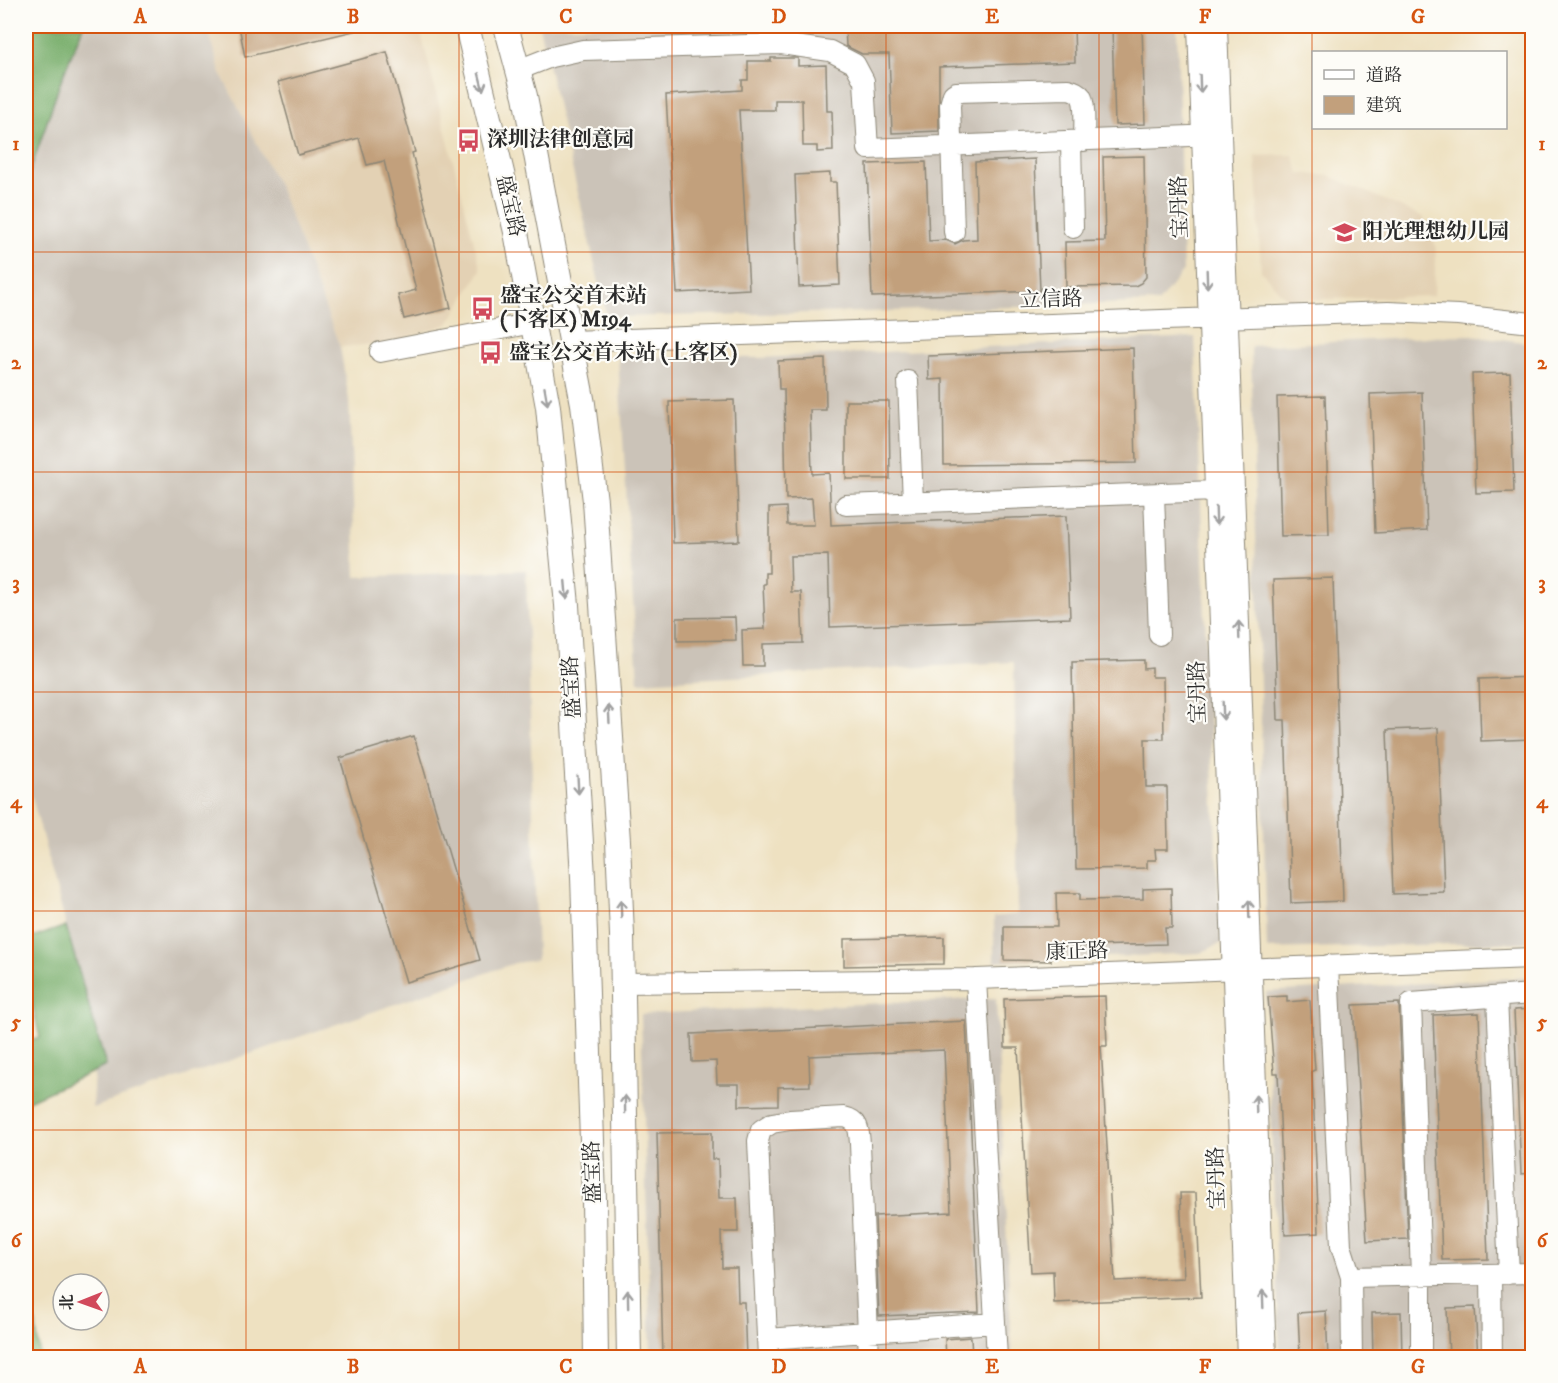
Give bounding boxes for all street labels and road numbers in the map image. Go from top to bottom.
street label: 盛宝路 [490,172,530,240]
street label: 宝丹路 [1166,175,1194,239]
street label: 立信路 [1019,286,1083,314]
street label: 盛宝路 [557,655,587,719]
street label: 宝丹路 [1184,660,1212,724]
street label: 康正路 [1045,938,1109,966]
street label: 盛宝路 [579,1140,607,1204]
street label: 宝丹路 [1203,1146,1231,1210]

